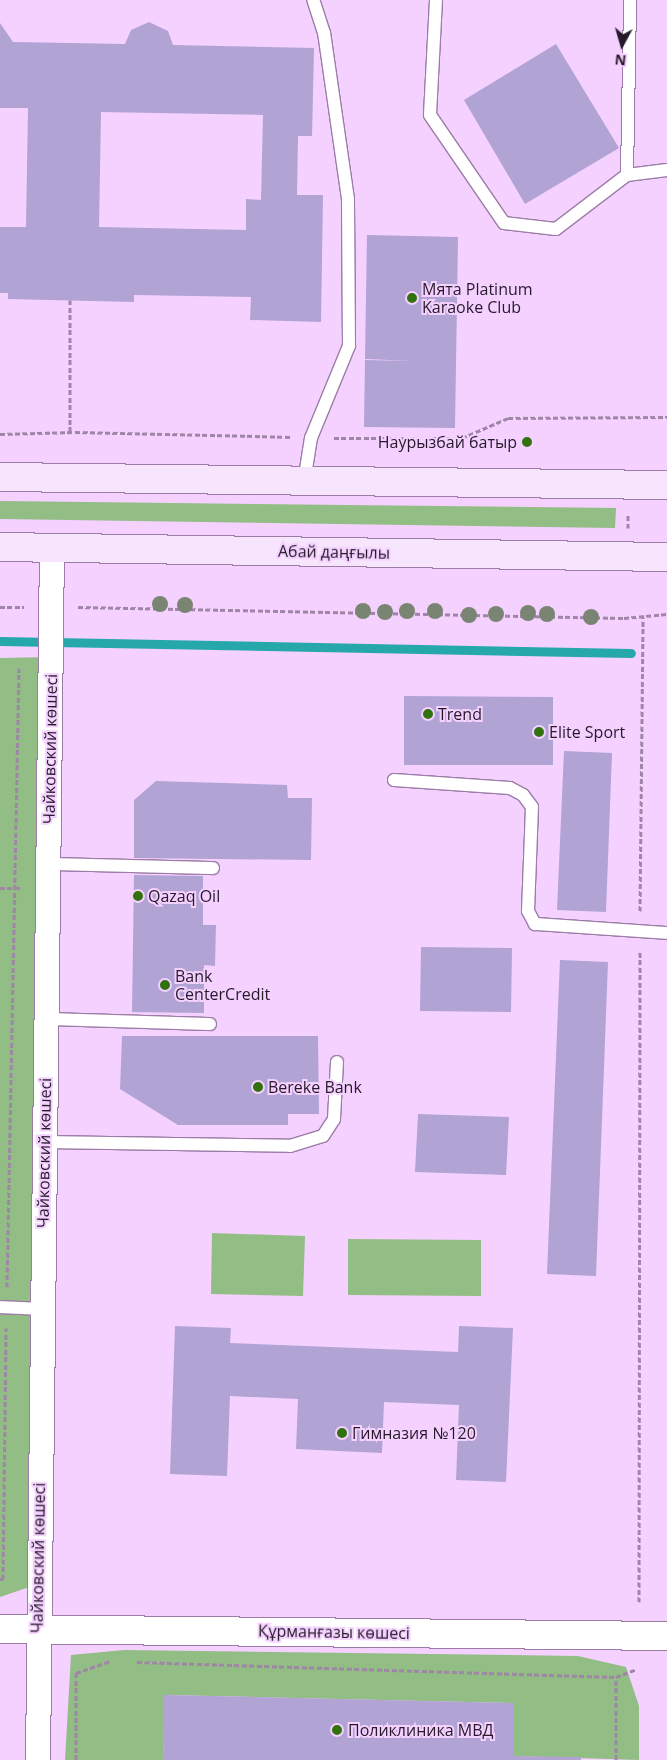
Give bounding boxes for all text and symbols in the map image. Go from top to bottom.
north arrow [597,20,647,70]
text: N [614,50,627,70]
place label: Мята Platinum Karaoke Club [422,279,533,317]
marker: Мята Platinum Karaoke Club [406,292,418,304]
place label: Наурызбай батыр [378,432,517,452]
marker: Наурызбай батыр [521,436,533,448]
street label: Абай даңғылы [278,541,390,563]
street label: Чайковский көшесі [39,674,61,824]
place label: Trend [438,704,482,724]
marker: Trend [422,708,434,720]
place label: Elite Sport [549,722,625,742]
marker: Elite Sport [533,726,545,738]
place label: Qazaq Oil [148,886,220,906]
marker: Qazaq Oil [132,890,144,902]
place label: Bank CenterCredit [175,966,270,1004]
marker: Bank CenterCredit [159,979,171,991]
place label: Bereke Bank [268,1077,362,1097]
street label: Чайковский көшесі [33,1078,55,1228]
marker: Bereke Bank [252,1081,264,1093]
place label: Гимназия №120 [352,1423,476,1443]
marker: Гимназия №120 [336,1427,348,1439]
street label: Чайковский көшесі [27,1483,49,1633]
street label: Құрманғазы көшесі [258,1621,410,1643]
place label: Поликлиника МВД [348,1720,493,1740]
marker: Поликлиника МВД [330,1723,344,1737]

